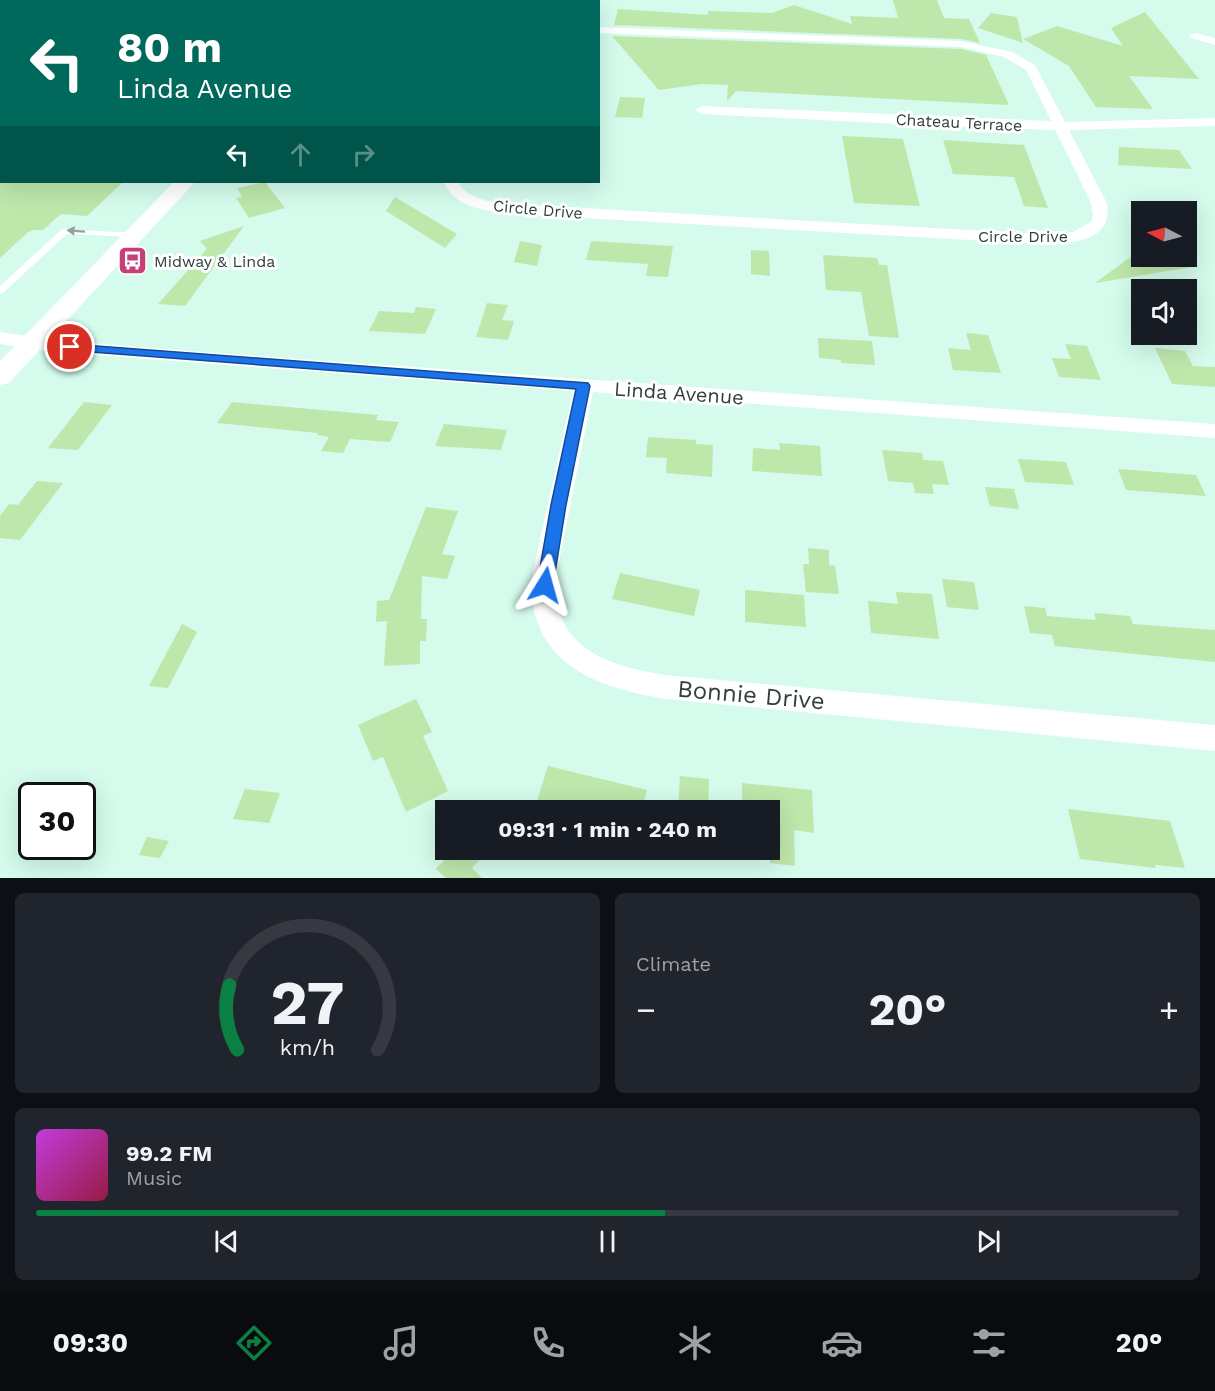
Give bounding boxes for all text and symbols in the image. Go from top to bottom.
text: 80 m [117,23,222,72]
icon: left [18,24,96,102]
text: Linda Avenue [117,73,292,105]
street label: Chateau Terrace [895,110,1023,135]
icon: left [221,138,254,171]
icon: ahead [284,138,317,171]
icon: right [347,138,380,171]
street label: Circle Drive [492,196,584,223]
north arrow [1131,201,1197,267]
map controls [1131,201,1197,345]
one-way arrow [66,227,85,236]
street label: Circle Drive [978,227,1068,246]
bus stop icon: Midway & Linda [117,245,149,277]
place label: Midway & Linda [154,252,275,271]
button: sound [1131,279,1197,345]
pin [44,321,95,372]
icon: arrive [53,330,86,363]
street label: Linda Avenue [613,377,745,409]
position arrow [513,553,577,617]
street label: Bonnie Drive [676,675,826,715]
speed limit sign: 30 [18,782,96,860]
text: 09:31 · 1 min · 240 m [498,817,717,842]
text: Climate [636,952,711,976]
text: 27 [271,966,344,1039]
text: 20° [868,983,947,1036]
text: − [636,990,656,1029]
text: + [1159,990,1179,1029]
text: km/h [280,1035,335,1060]
text: 99.2 FM [126,1141,212,1166]
text: Music [126,1166,182,1190]
icon: previous [210,1225,243,1258]
icon: pause [591,1225,624,1258]
icon: next [972,1225,1005,1258]
icon: directions [233,1322,275,1364]
icon: music [380,1322,422,1364]
icon: phone [527,1322,569,1364]
icon: climate [674,1322,716,1364]
icon: car [821,1322,863,1364]
icon: filters [968,1322,1010,1364]
text: 09:30 [53,1327,128,1359]
text: 20° [1116,1327,1162,1359]

